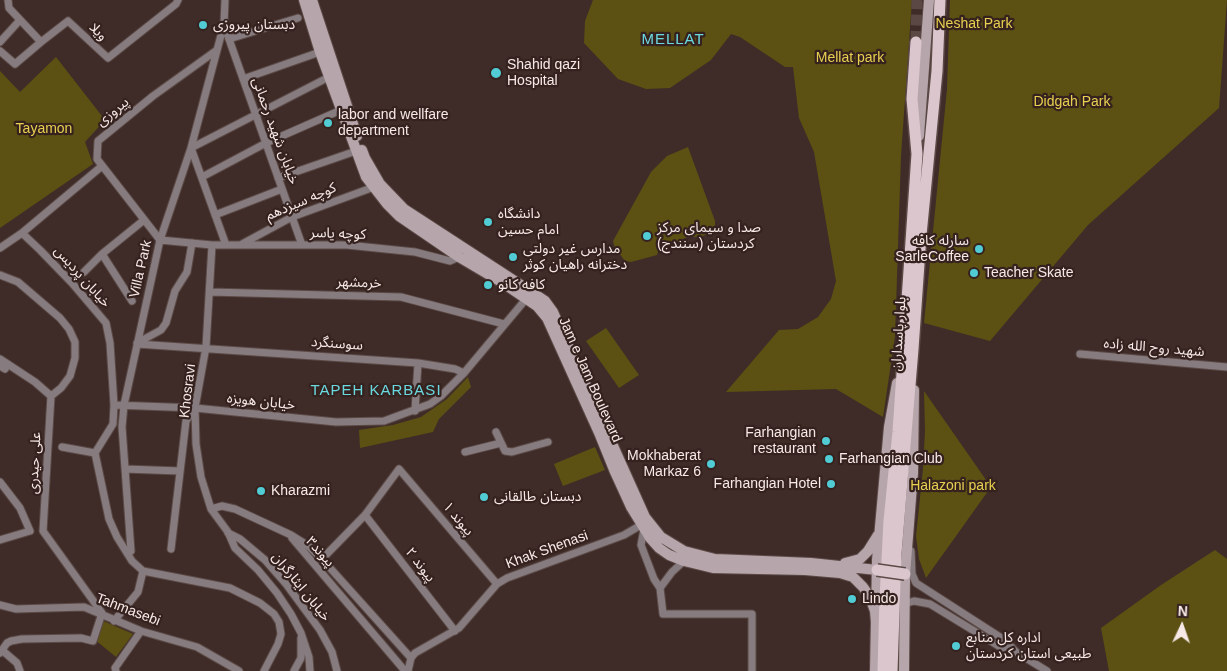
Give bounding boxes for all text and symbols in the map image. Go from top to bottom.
park label: Neshat Park [935,16,1013,32]
place label: دبستان پیروزی [213,17,295,33]
street label: ویلا [85,19,111,45]
marker: دبستان پیروزی [197,19,209,31]
district label: MELLAT [641,31,705,49]
park label: Mellat park [816,50,884,66]
place label: Shahid qazi Hospital [507,57,580,90]
marker: Shahid qazi Hospital [489,66,503,80]
street label: خیابان شهید رحمانی [248,75,302,187]
street label: پیروزی [93,94,133,130]
park label: Didgah Park [1033,94,1111,110]
place label: labor and wellfare department [338,107,449,140]
marker: labor and wellfare department [322,117,334,129]
park label: Tayamon [16,121,72,137]
street label: کوچه سیزدهم [263,180,339,224]
place label: دانشگاه امام حسین [498,206,559,238]
marker: دانشگاه امام حسین [482,216,494,228]
place label: صدا و سیمای مرکز کردستان (سنندج) [657,220,761,252]
street label: کوچه یاسر [310,225,366,243]
marker: صدا و سیمای مرکز کردستان (سنندج) [641,230,653,242]
place label: سارله کافه SarleCoffee [895,233,969,266]
street label: Villa Park [126,238,156,300]
place label: مدارس غیر دولتی دخترانه راهیان کوثر [523,241,627,274]
street label: خیابان پردیس [50,243,114,311]
marker: سارله کافه SarleCoffee [973,243,985,255]
marker: مدارس غیر دولتی دخترانه راهیان کوثر [507,251,519,263]
place label: Teacher Skate [984,265,1073,281]
marker: Teacher Skate [968,267,980,279]
street label: خرمشهر [336,274,382,292]
place label: کافه کانو [498,277,545,293]
marker: کافه کانو [482,279,494,291]
street label: بلوار پاسداران [888,296,910,372]
street label: Jam e Jam Boulevard [555,315,625,445]
street label: سوسنگرد [310,334,364,354]
street label: شهید روح الله زاده [1103,335,1205,361]
street label: Khosravi [176,363,200,419]
district label: TAPEH KARBASI [309,382,443,400]
street label: خیابان هویزه [226,390,296,414]
place label: Farhangian restaurant [745,425,816,458]
street label: علی حیدری [25,432,45,494]
marker: Farhangian restaurant [820,435,832,447]
place label: Mokhaberat Markaz 6 [627,448,701,481]
place label: Farhangian Club [839,451,943,467]
marker: Farhangian Club [823,453,835,465]
marker: Mokhaberat Markaz 6 [705,458,717,470]
place label: Farhangian Hotel [714,476,821,492]
marker: Farhangian Hotel [825,478,837,490]
park label: Halazoni park [910,478,996,494]
place label: Kharazmi [271,483,330,499]
marker: Kharazmi [255,485,267,497]
place label: دبستان طالقانی [494,489,581,505]
marker: دبستان طالقانی [478,491,490,503]
street label: پیوند ۱ [439,499,477,539]
street label: Khak Shenasi [504,527,590,573]
street label: پیوند۳ [302,533,338,571]
street label: پیوند ۲ [401,544,439,586]
street label: خیابان ایثارگران [268,549,334,625]
street label: Tahmasebi [93,590,163,630]
place label: Lindo [862,591,896,607]
marker: Lindo [846,593,858,605]
north arrow [1157,601,1207,651]
text: N [1177,603,1188,619]
place label: اداره کل منابع طبیعی استان کردستان [966,630,1092,662]
marker: اداره کل منابع طبیعی استان کردستان [950,640,962,652]

